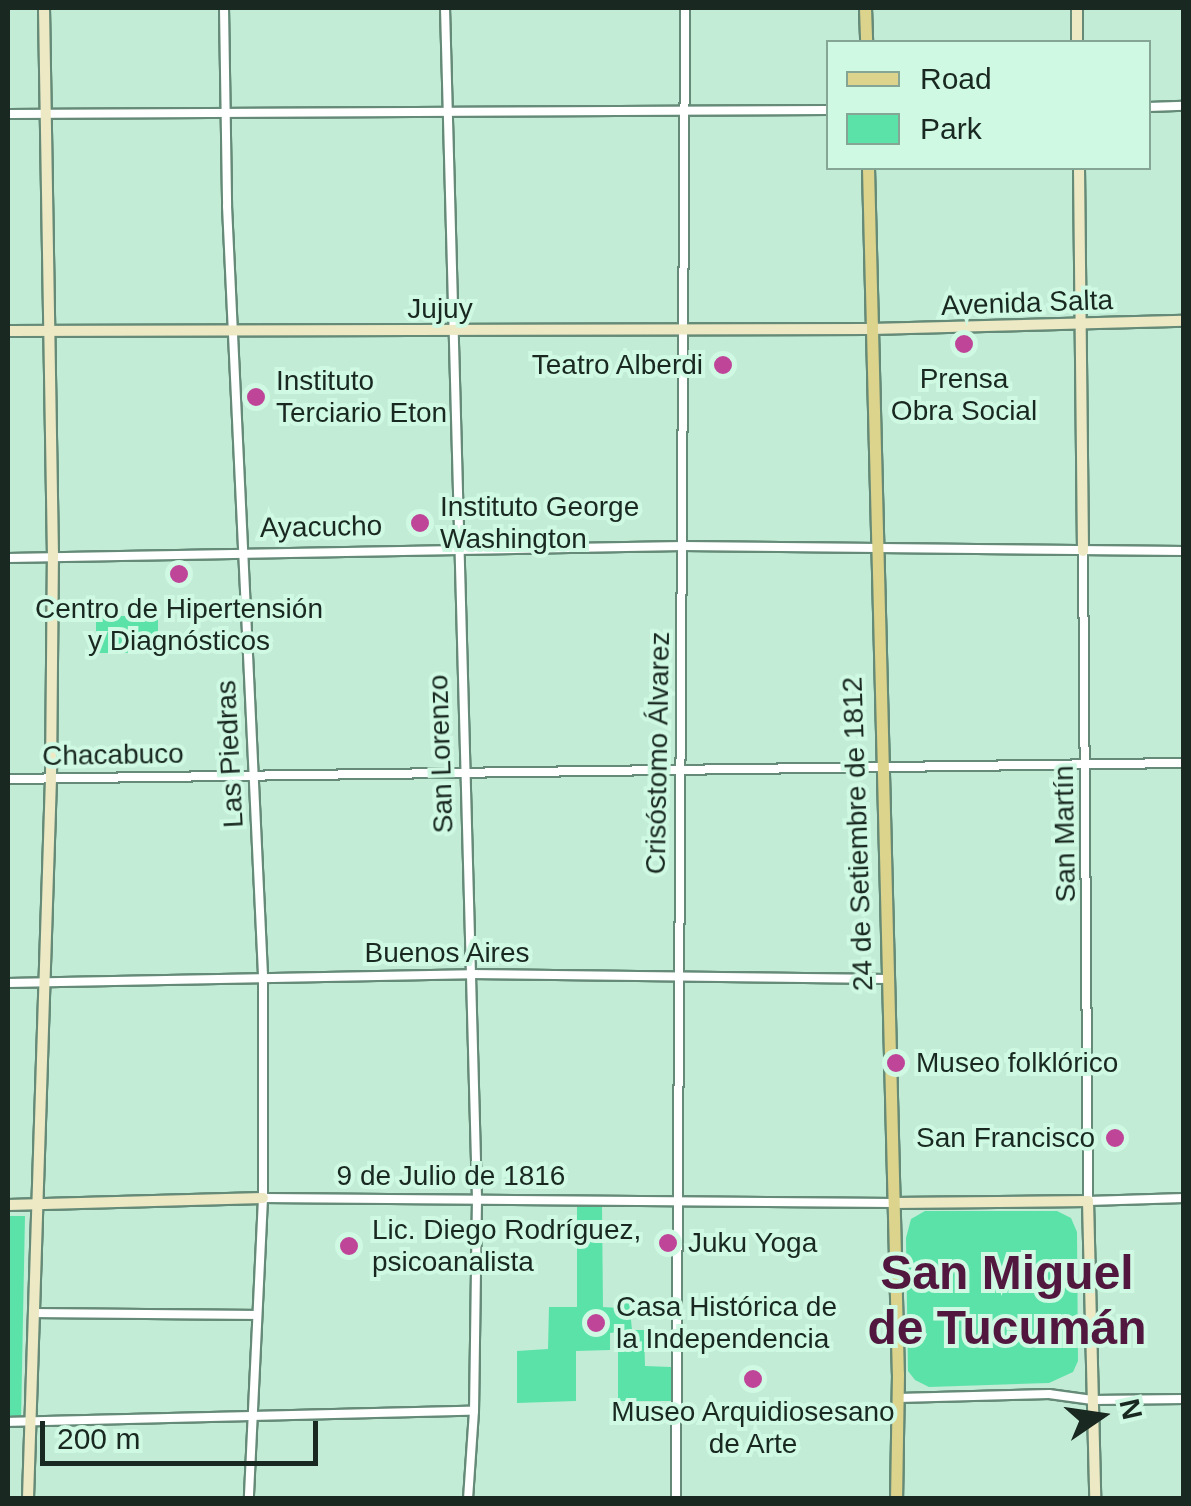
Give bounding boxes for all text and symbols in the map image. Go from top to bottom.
legend [826,40,1151,170]
text: Road [920,62,992,95]
text: Park [920,112,982,145]
street label: Avenida Salta [940,283,1114,323]
street label: Jujuy [407,292,473,326]
marker: Prensa Obra Social [951,331,977,357]
place label: Teatro Alberdi [530,348,703,382]
marker: Teatro Alberdi [712,354,734,376]
place label: Prensa Obra Social [891,362,1037,428]
place label: Instituto Terciario Eton [276,364,447,430]
marker: Instituto Terciario Eton [245,386,267,408]
place label: Instituto George Washington [440,490,639,556]
street label: Ayacucho [259,509,383,545]
marker: Instituto George Washington [409,512,431,534]
marker: Centro de Hipertensión y Diagnósticos [166,561,192,587]
place label: Centro de Hipertensión y Diagnósticos [35,592,323,658]
street label: Crisóstomo Álvarez [639,631,677,875]
street label: San Lorenzo [421,674,461,834]
street label: 24 de Setiembre de 1812 [836,676,880,992]
street label: Las Piedras [209,679,251,829]
street label: Chacabuco [42,737,184,773]
street label: San Martín [1047,765,1083,903]
street label: Buenos Aires [364,936,530,970]
place label: Museo folklórico [916,1046,1118,1080]
marker: Museo folklórico [885,1052,907,1074]
place label: San Francisco [916,1121,1095,1155]
marker: San Francisco [1104,1127,1126,1149]
street label: 9 de Julio de 1816 [337,1159,565,1193]
place label: Lic. Diego Rodríguez, psicoanalista [372,1213,641,1279]
place label: Juku Yoga [688,1226,818,1260]
marker: Juku Yoga [657,1232,679,1254]
marker: Lic. Diego Rodríguez, psicoanalista [336,1233,362,1259]
district label: San Miguel de Tucumán [867,1243,1147,1356]
place label: Casa Histórica de la Independencia [616,1290,837,1356]
marker: Casa Histórica de la Independencia [585,1312,607,1334]
north arrow [1051,1366,1151,1466]
marker: Museo Arquidiosesano de Arte [742,1368,764,1390]
place label: Museo Arquidiosesano de Arte [611,1395,895,1461]
text: N [1113,1396,1148,1422]
scale bar [45,1401,322,1463]
text: 200 m [57,1422,140,1455]

